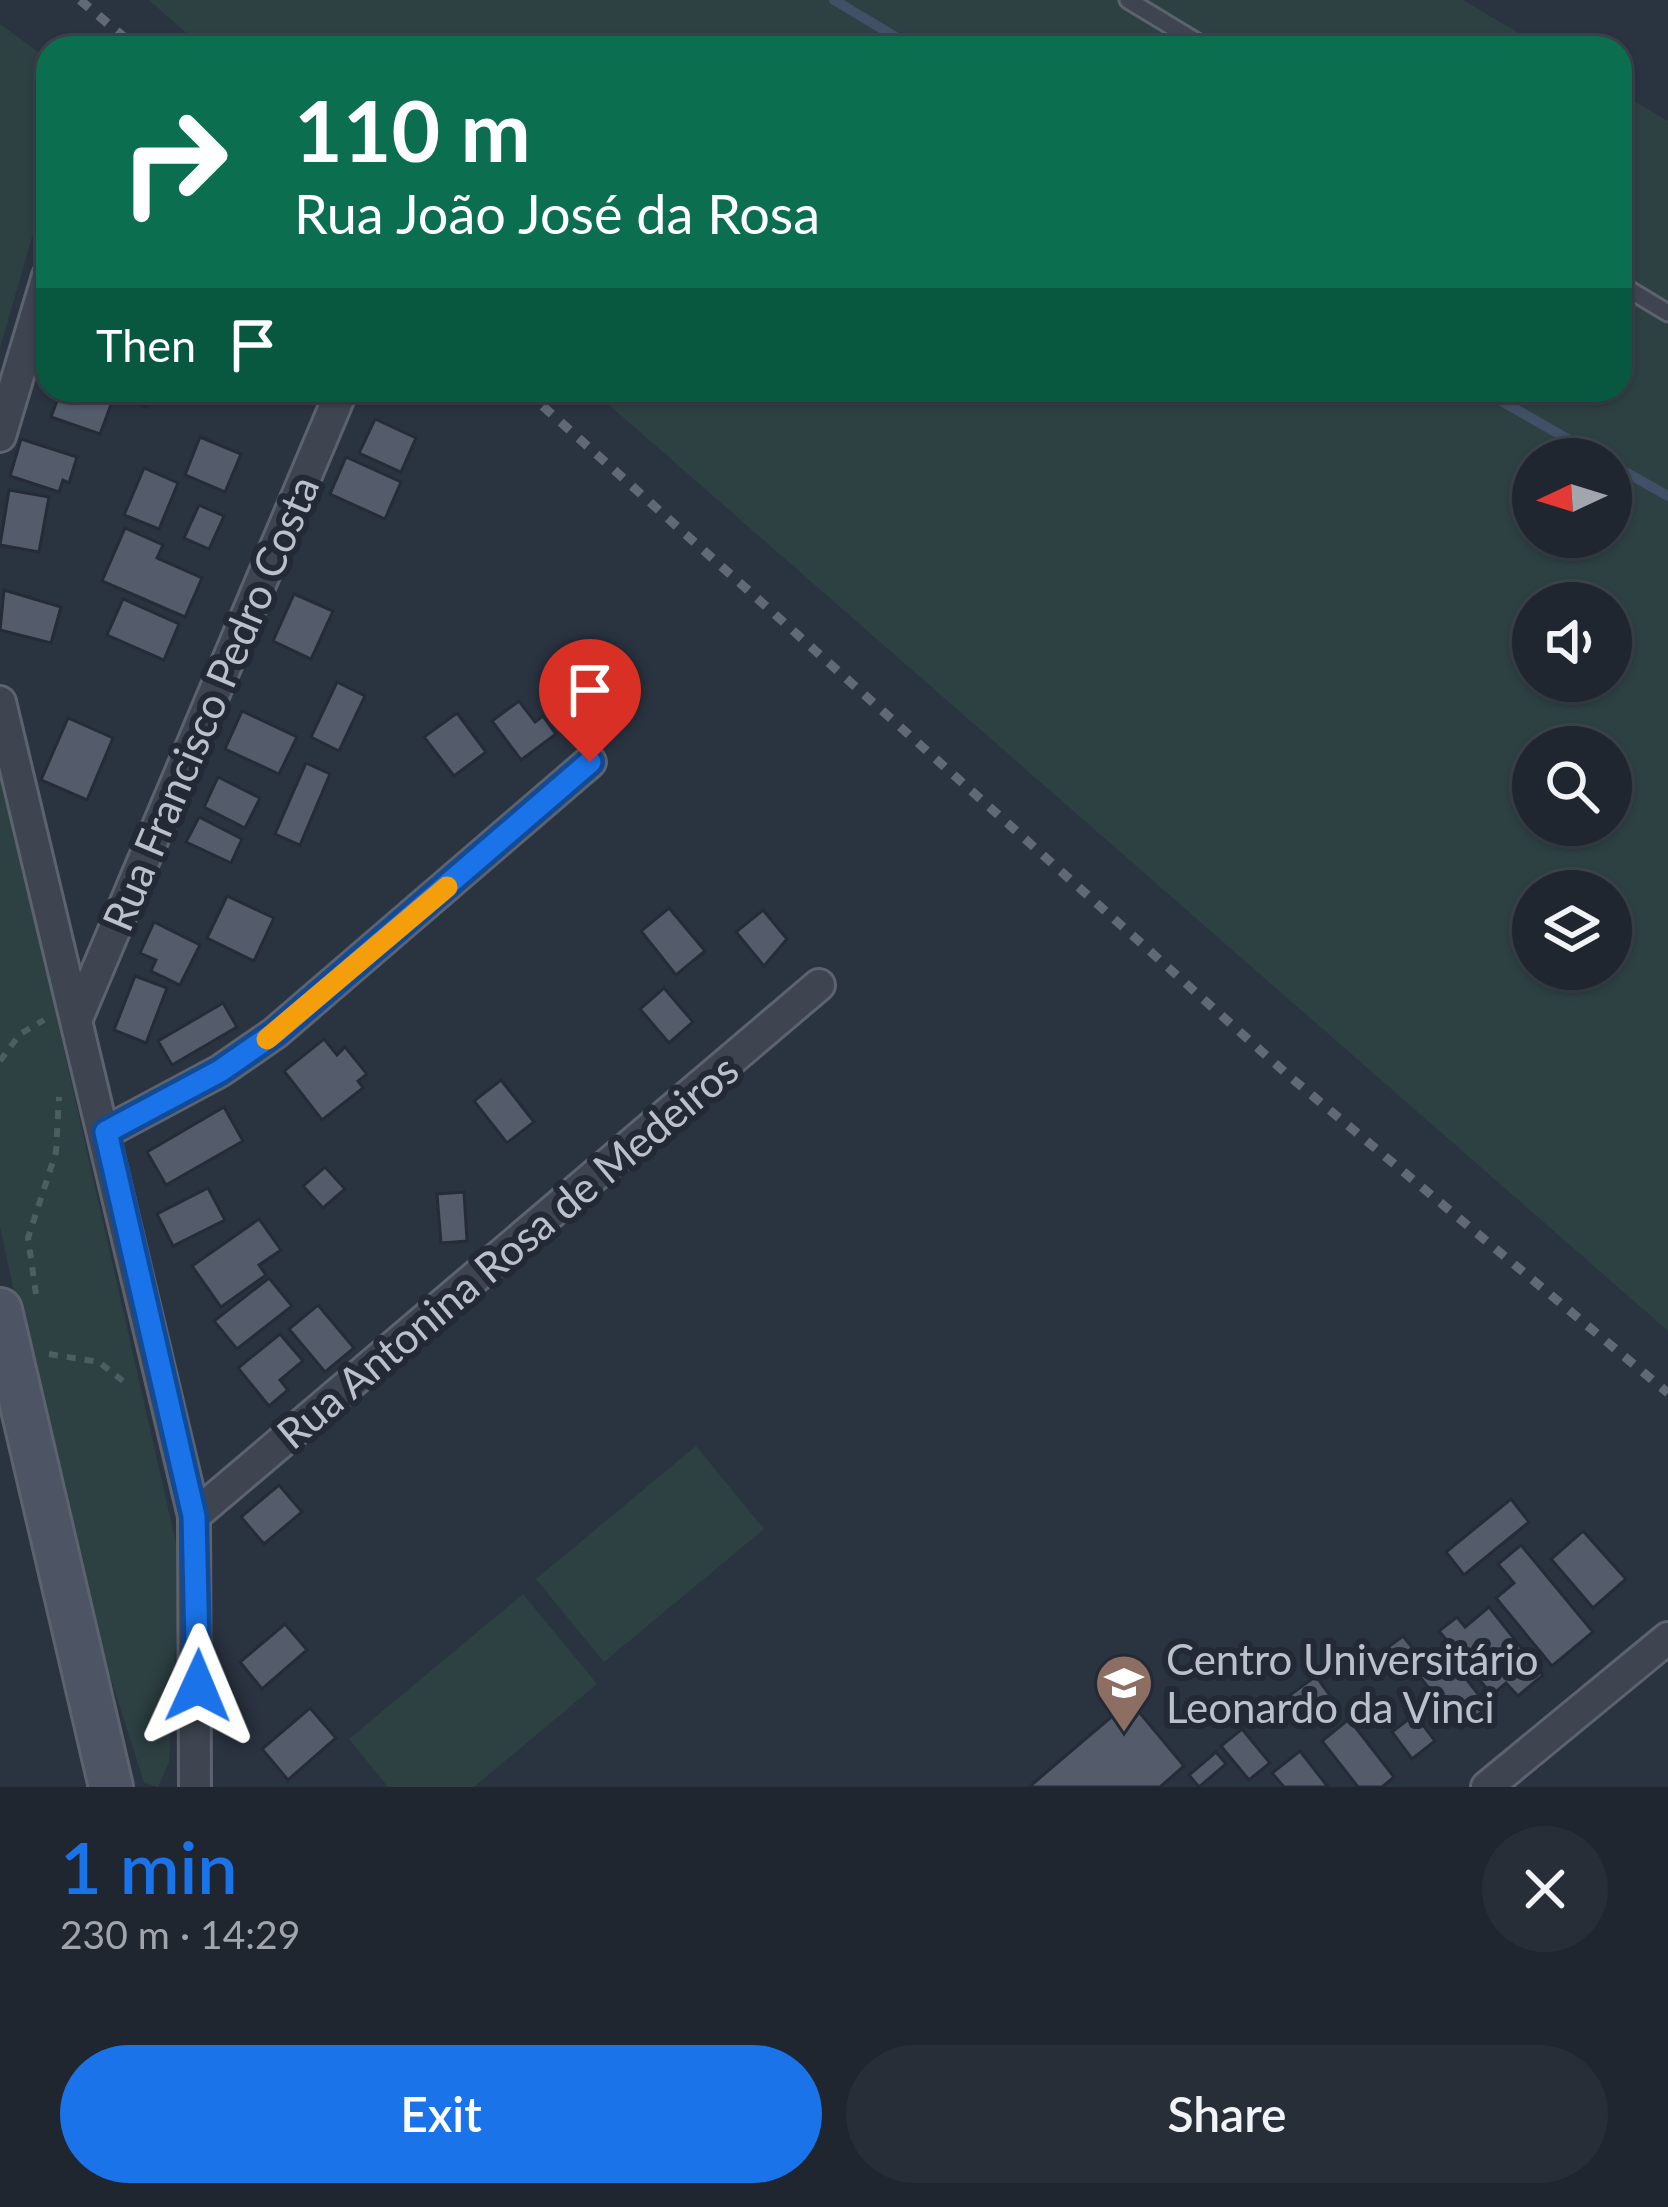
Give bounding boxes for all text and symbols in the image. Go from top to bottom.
text: 110 m [294,79,531,180]
icon: right [96,84,252,240]
text: Rua João José da Rosa [294,181,820,246]
icon: arrive [220,312,286,378]
text: Then [96,318,196,372]
north arrow [1512,438,1632,558]
map controls [1512,438,1632,990]
street label: Rua Francisco Pedro Costa [92,468,328,938]
button: sound [1512,582,1632,702]
pin [539,639,641,762]
icon: arrive [557,657,623,723]
button: search [1512,726,1632,846]
button: layers [1512,870,1632,990]
street label: Rua Antonina Rosa de Medeiros [267,1044,747,1458]
position arrow [135,1623,261,1749]
place label: Centro Universitário Leonardo da Vinci [1166,1634,1539,1732]
school or university icon: Centro Universitário Leonardo da Vinci [1093,1652,1155,1734]
text: 1 min [60,1823,238,1909]
button: close [1482,1826,1608,1952]
text: 230 m · 14:29 [60,1911,300,1957]
button: Exit [60,2045,822,2183]
button: Share [846,2045,1608,2183]

